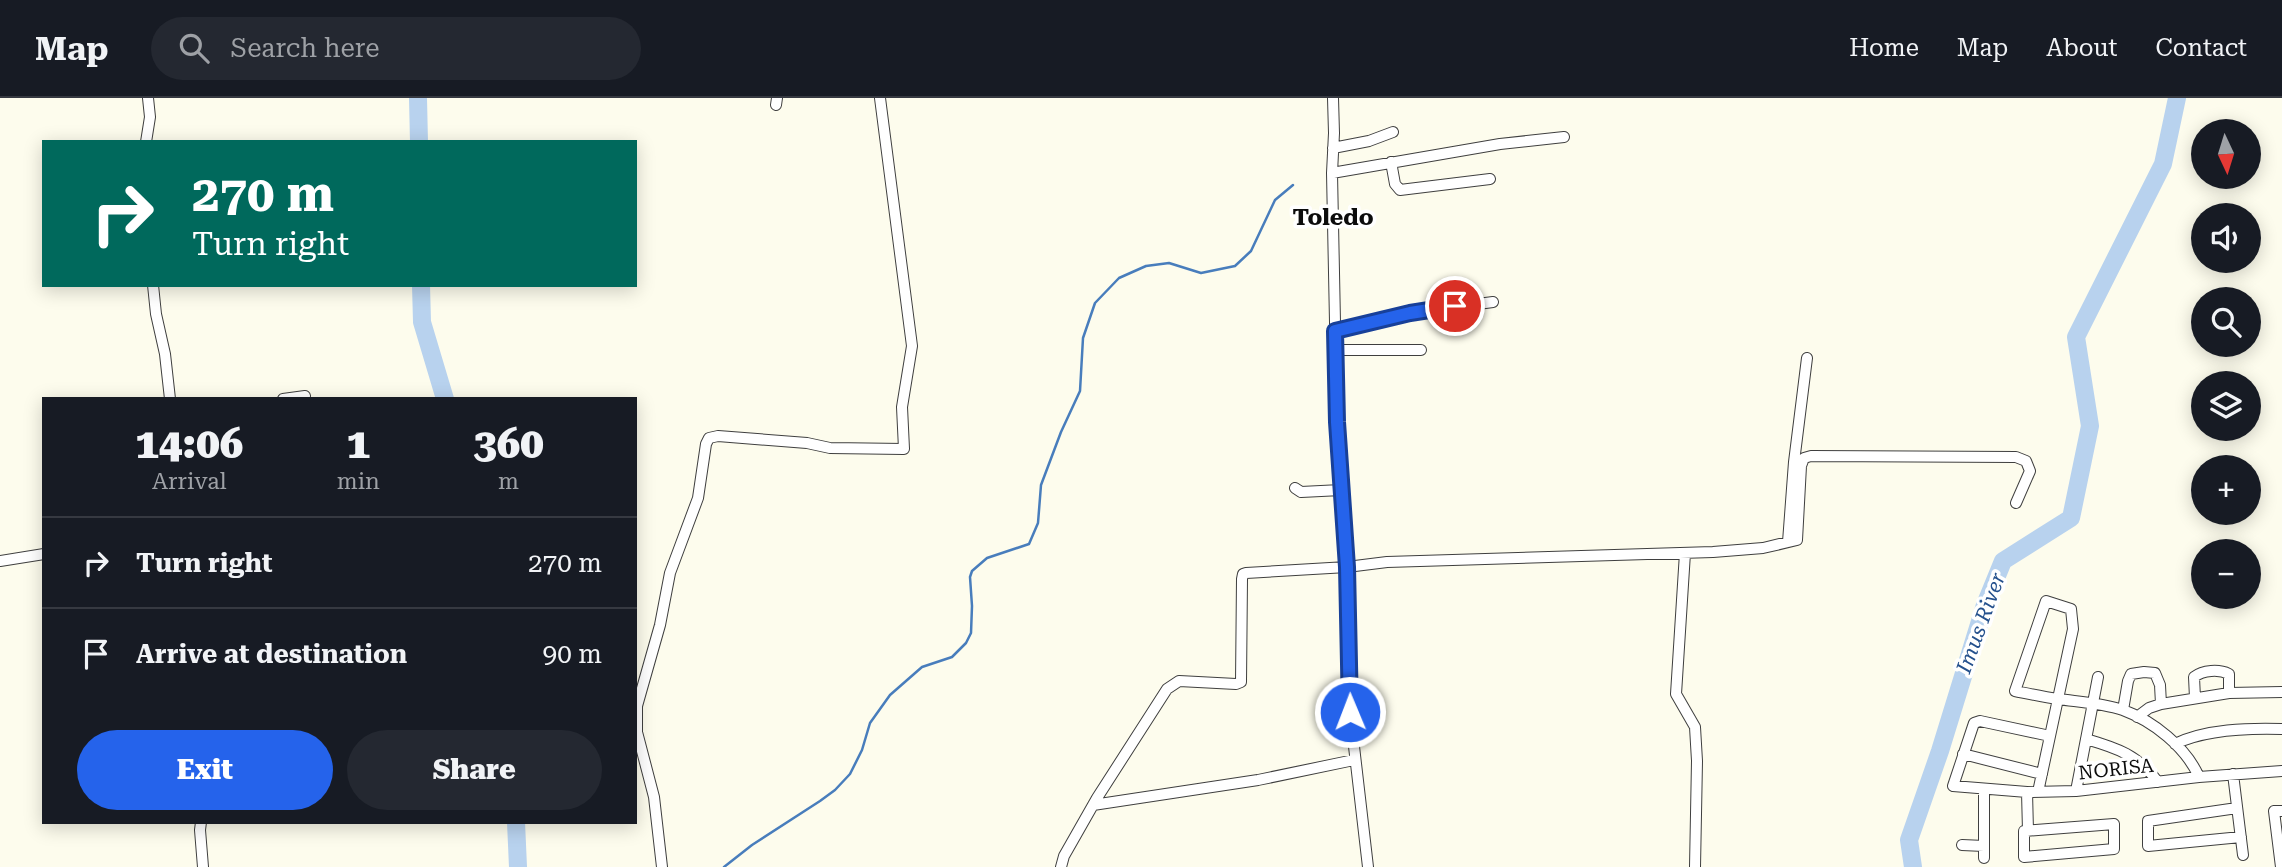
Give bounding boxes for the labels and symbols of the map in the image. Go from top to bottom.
north arrow [2191,119,2261,189]
district label: Toledo [1292,204,1374,231]
pin [1425,276,1485,336]
water label: Imus River [1951,569,2010,678]
position arrow [1313,675,1387,749]
street label: NORISA [2077,754,2155,784]

